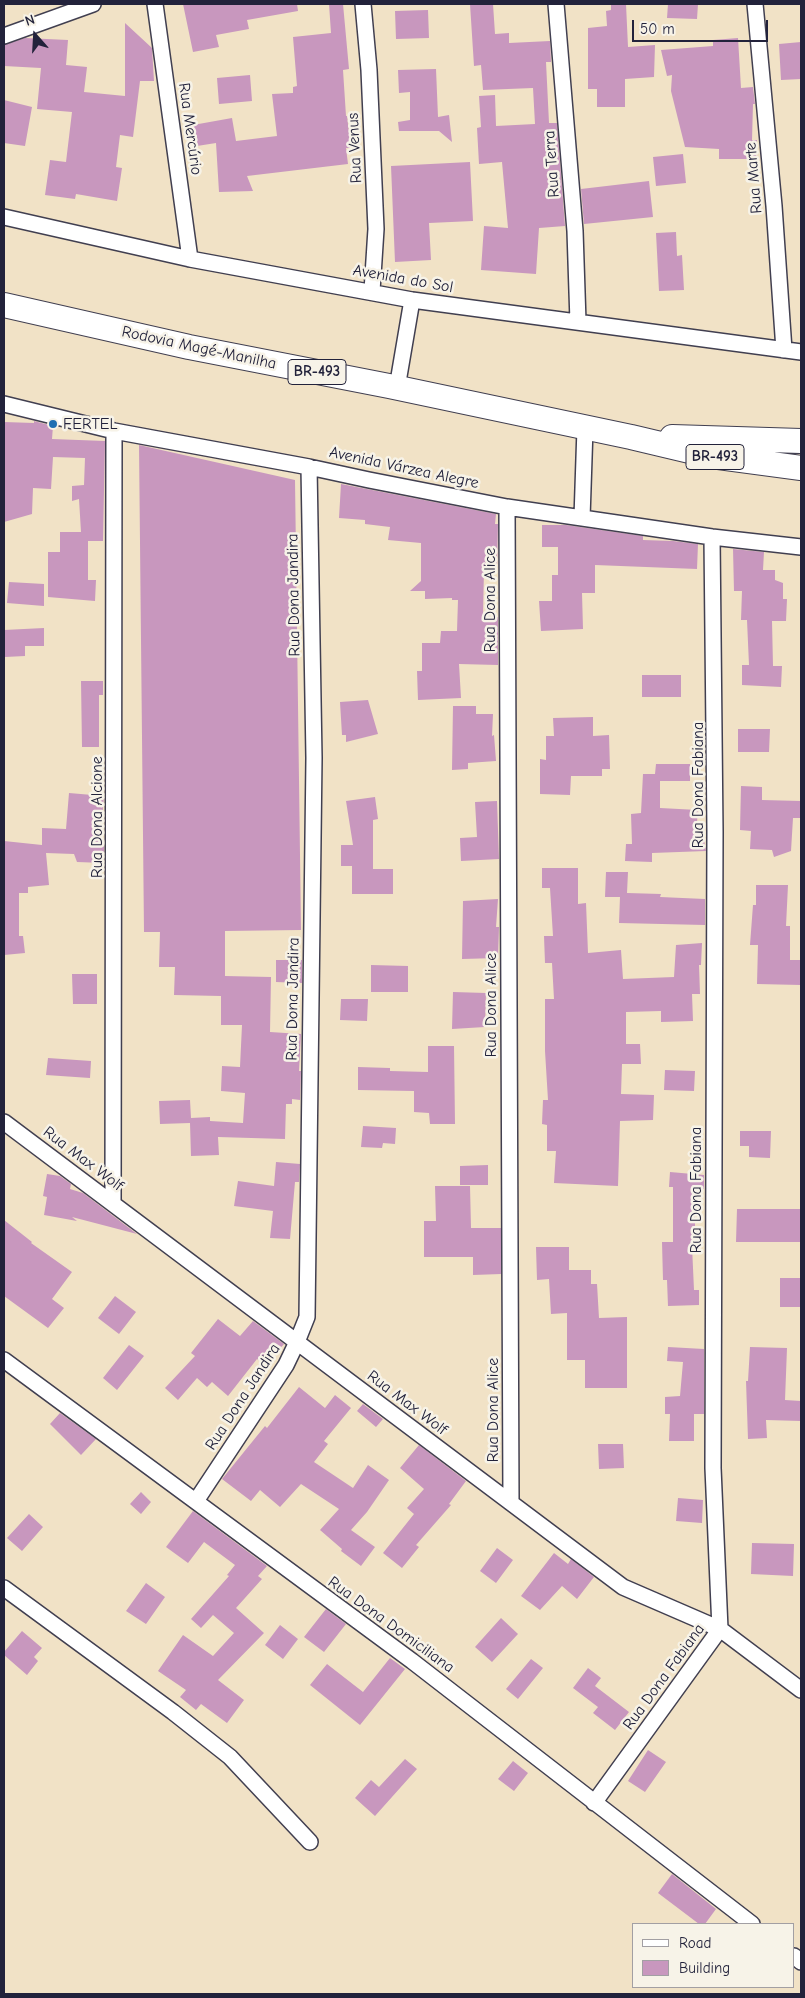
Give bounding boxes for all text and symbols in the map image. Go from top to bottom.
north arrow [10,10,60,60]
scale bar [635,10,771,42]
text: N [23,11,37,30]
text: 50 m [640,20,675,38]
street label: Rua Mercúrio [174,82,206,176]
street label: Rua Venus [344,112,366,184]
street label: Rua Terra [540,130,564,198]
street label: Rua Marte [741,142,767,214]
street label: Avenida do Sol [351,261,455,297]
street label: Rodovia Magé-Manilha [120,322,278,374]
road number: BR-493 [288,360,346,384]
place label: FERTEL [63,414,117,434]
marker: FERTEL [47,418,59,430]
street label: Avenida Várzea Alegre [327,443,481,493]
road number: BR-493 [686,444,744,470]
street label: Rua Dona Jandira [283,533,305,657]
street label: Rua Dona Alice [480,548,500,652]
street label: Rua Dona Fabiana [688,722,708,848]
street label: Rua Dona Alcione [87,756,107,878]
street label: Rua Dona Jandira [282,937,304,1061]
street label: Rua Dona Alice [481,953,501,1057]
street label: Rua Max Wolf [39,1123,127,1195]
street label: Rua Dona Fabiana [686,1127,706,1253]
street label: Rua Dona Jandira [201,1340,285,1454]
street label: Rua Dona Alice [483,1358,503,1462]
street label: Rua Max Wolf [363,1367,451,1439]
street label: Rua Dona Domiciliana [324,1573,458,1677]
street label: Rua Dona Fabiana [619,1620,709,1734]
legend [632,1923,795,1988]
text: Road [679,1934,711,1952]
text: Building [679,1959,730,1977]

